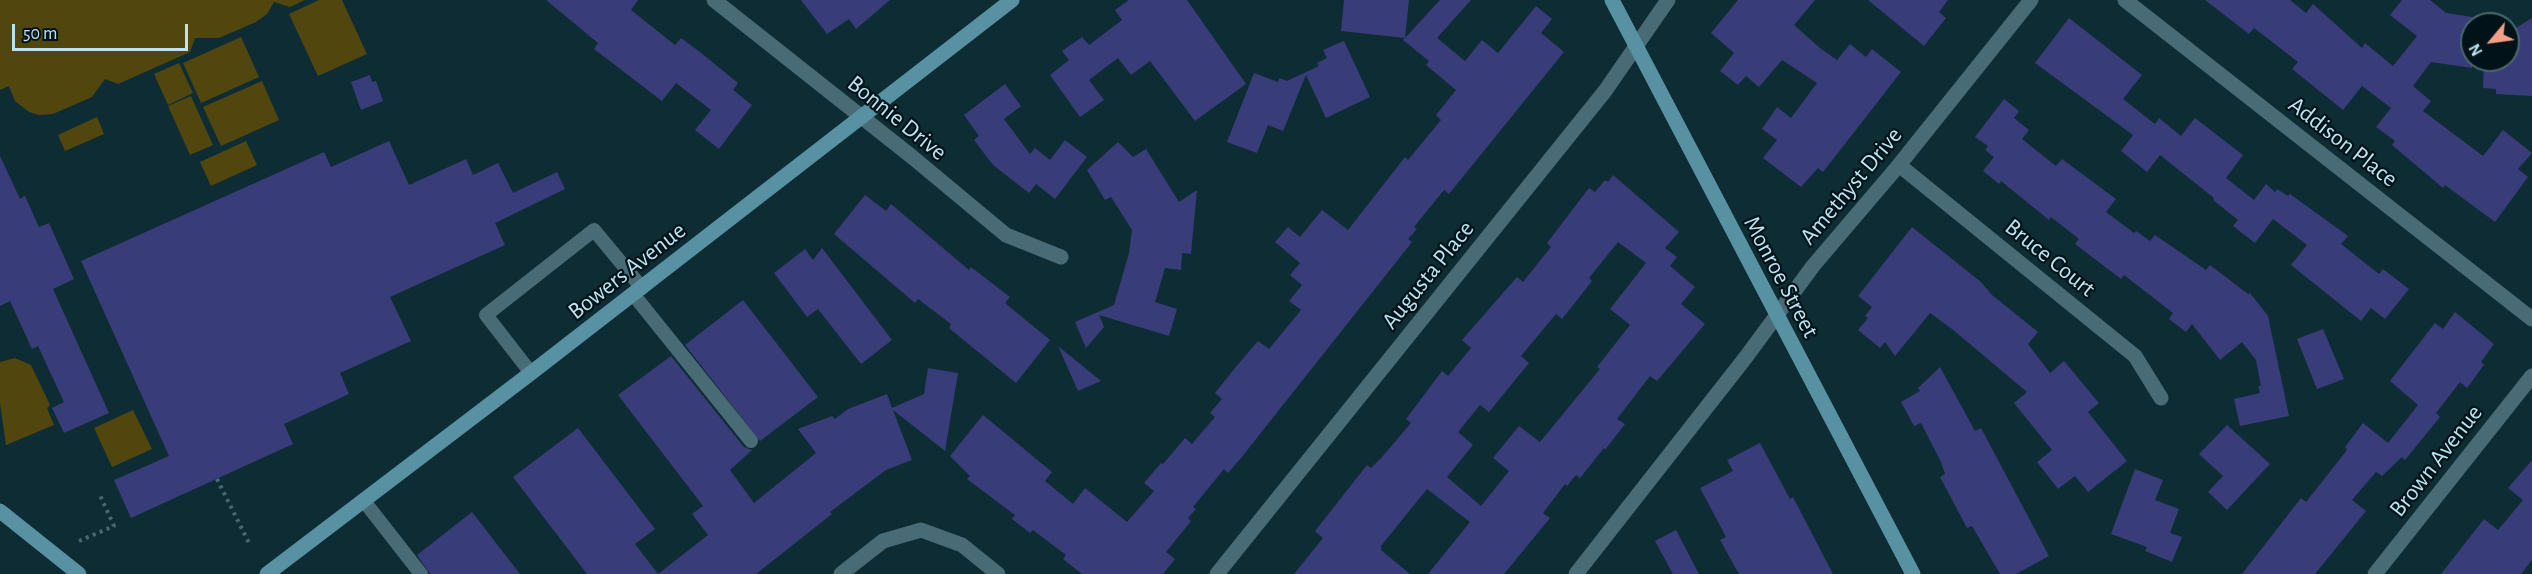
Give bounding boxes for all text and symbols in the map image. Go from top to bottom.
scale bar [15,12,190,50]
north arrow [2460,12,2520,72]
text: 50 m [23,25,57,43]
text: N [2466,41,2486,59]
street label: Bonnie Drive [842,69,952,167]
street label: Addison Place [2283,90,2403,194]
street label: Amethyst Drive [1794,121,1908,251]
street label: Monroe Street [1737,211,1825,343]
street label: Bruce Court [1999,213,2101,303]
street label: Augusta Place [1376,215,1480,335]
street label: Bowers Avenue [562,216,692,326]
street label: Brown Avenue [2383,399,2489,523]

